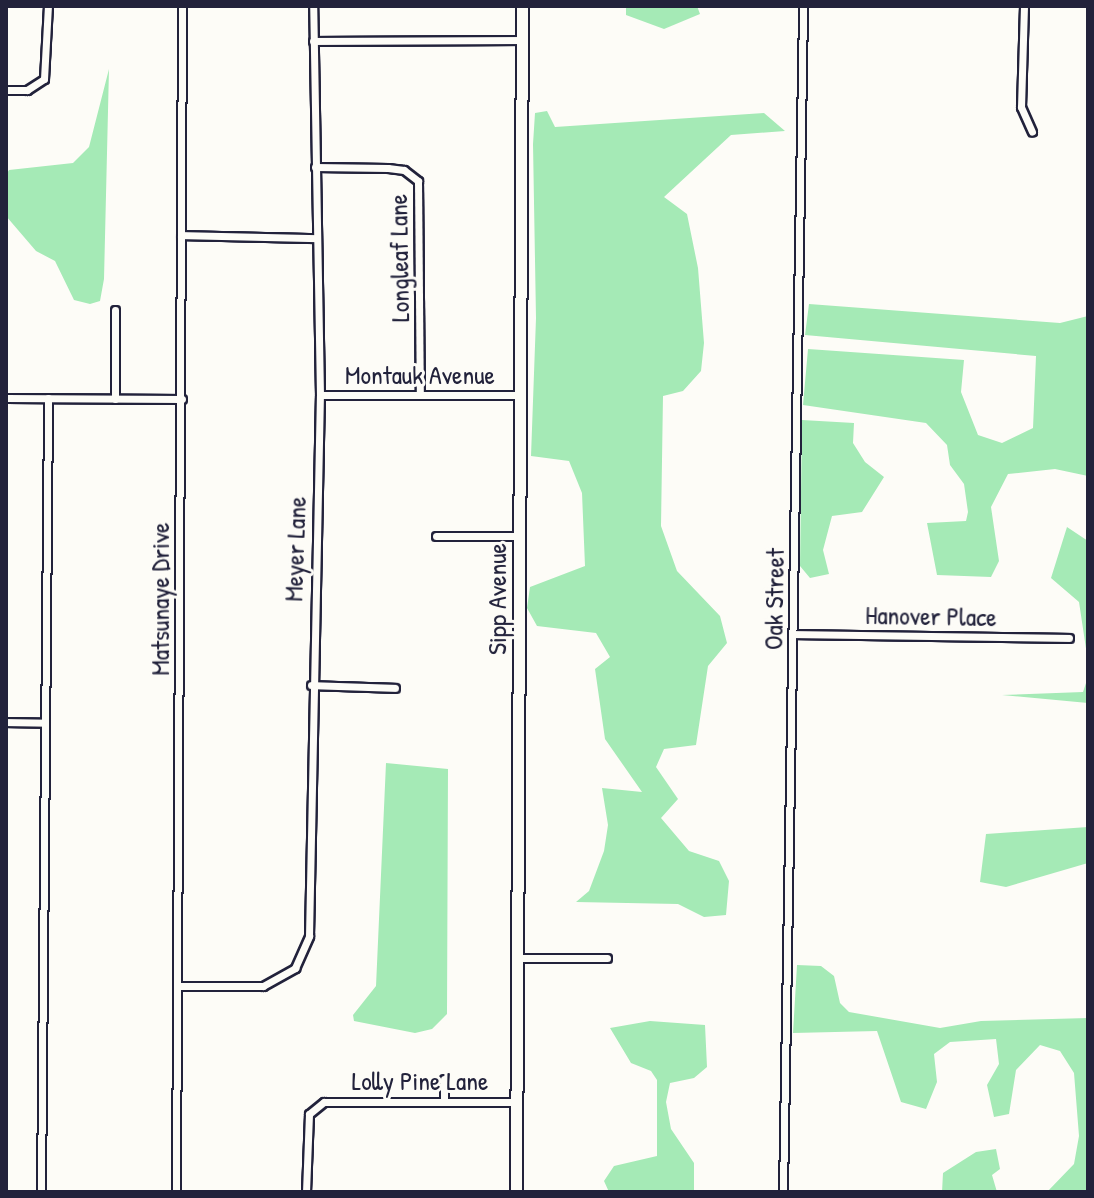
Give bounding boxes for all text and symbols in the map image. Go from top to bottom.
street label: Longleaf Lane [382,194,416,322]
street label: Montauk Avenue [345,359,495,391]
street label: Meyer Lane [278,496,312,602]
street label: Matsunaye Drive [144,522,176,676]
street label: Sipp Avenue [481,543,513,655]
street label: Oak Street [758,548,790,650]
street label: Hanover Place [865,599,997,633]
street label: Lolly Pine Lane [352,1065,488,1097]

